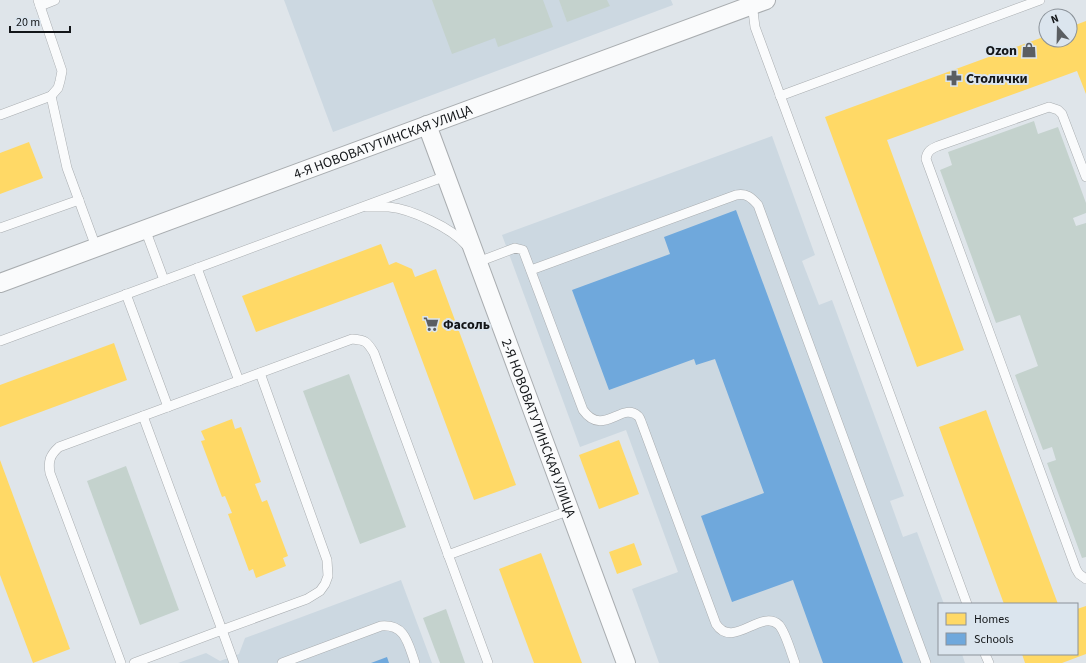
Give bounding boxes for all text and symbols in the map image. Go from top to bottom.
scale bar [10,8,70,34]
north arrow [1038,8,1078,48]
text: N [1049,11,1061,27]
text: 20 m [16,14,40,31]
place label: Ozon [986,41,1017,61]
shop icon: Ozon [1020,41,1038,59]
pharmacy icon: Столички [945,69,963,87]
place label: Столички [966,69,1028,89]
street label: 4-Я НОВОВАТУТИНСКАЯ УЛИЦА [291,100,476,185]
supermarket icon: Фасоль [422,315,440,333]
place label: Фасоль [443,315,490,335]
street label: 2-Я НОВОВАТУТИНСКАЯ УЛИЦА [496,336,580,521]
legend [938,603,1078,655]
text: Homes [974,611,1009,628]
text: Schools [974,631,1014,648]

